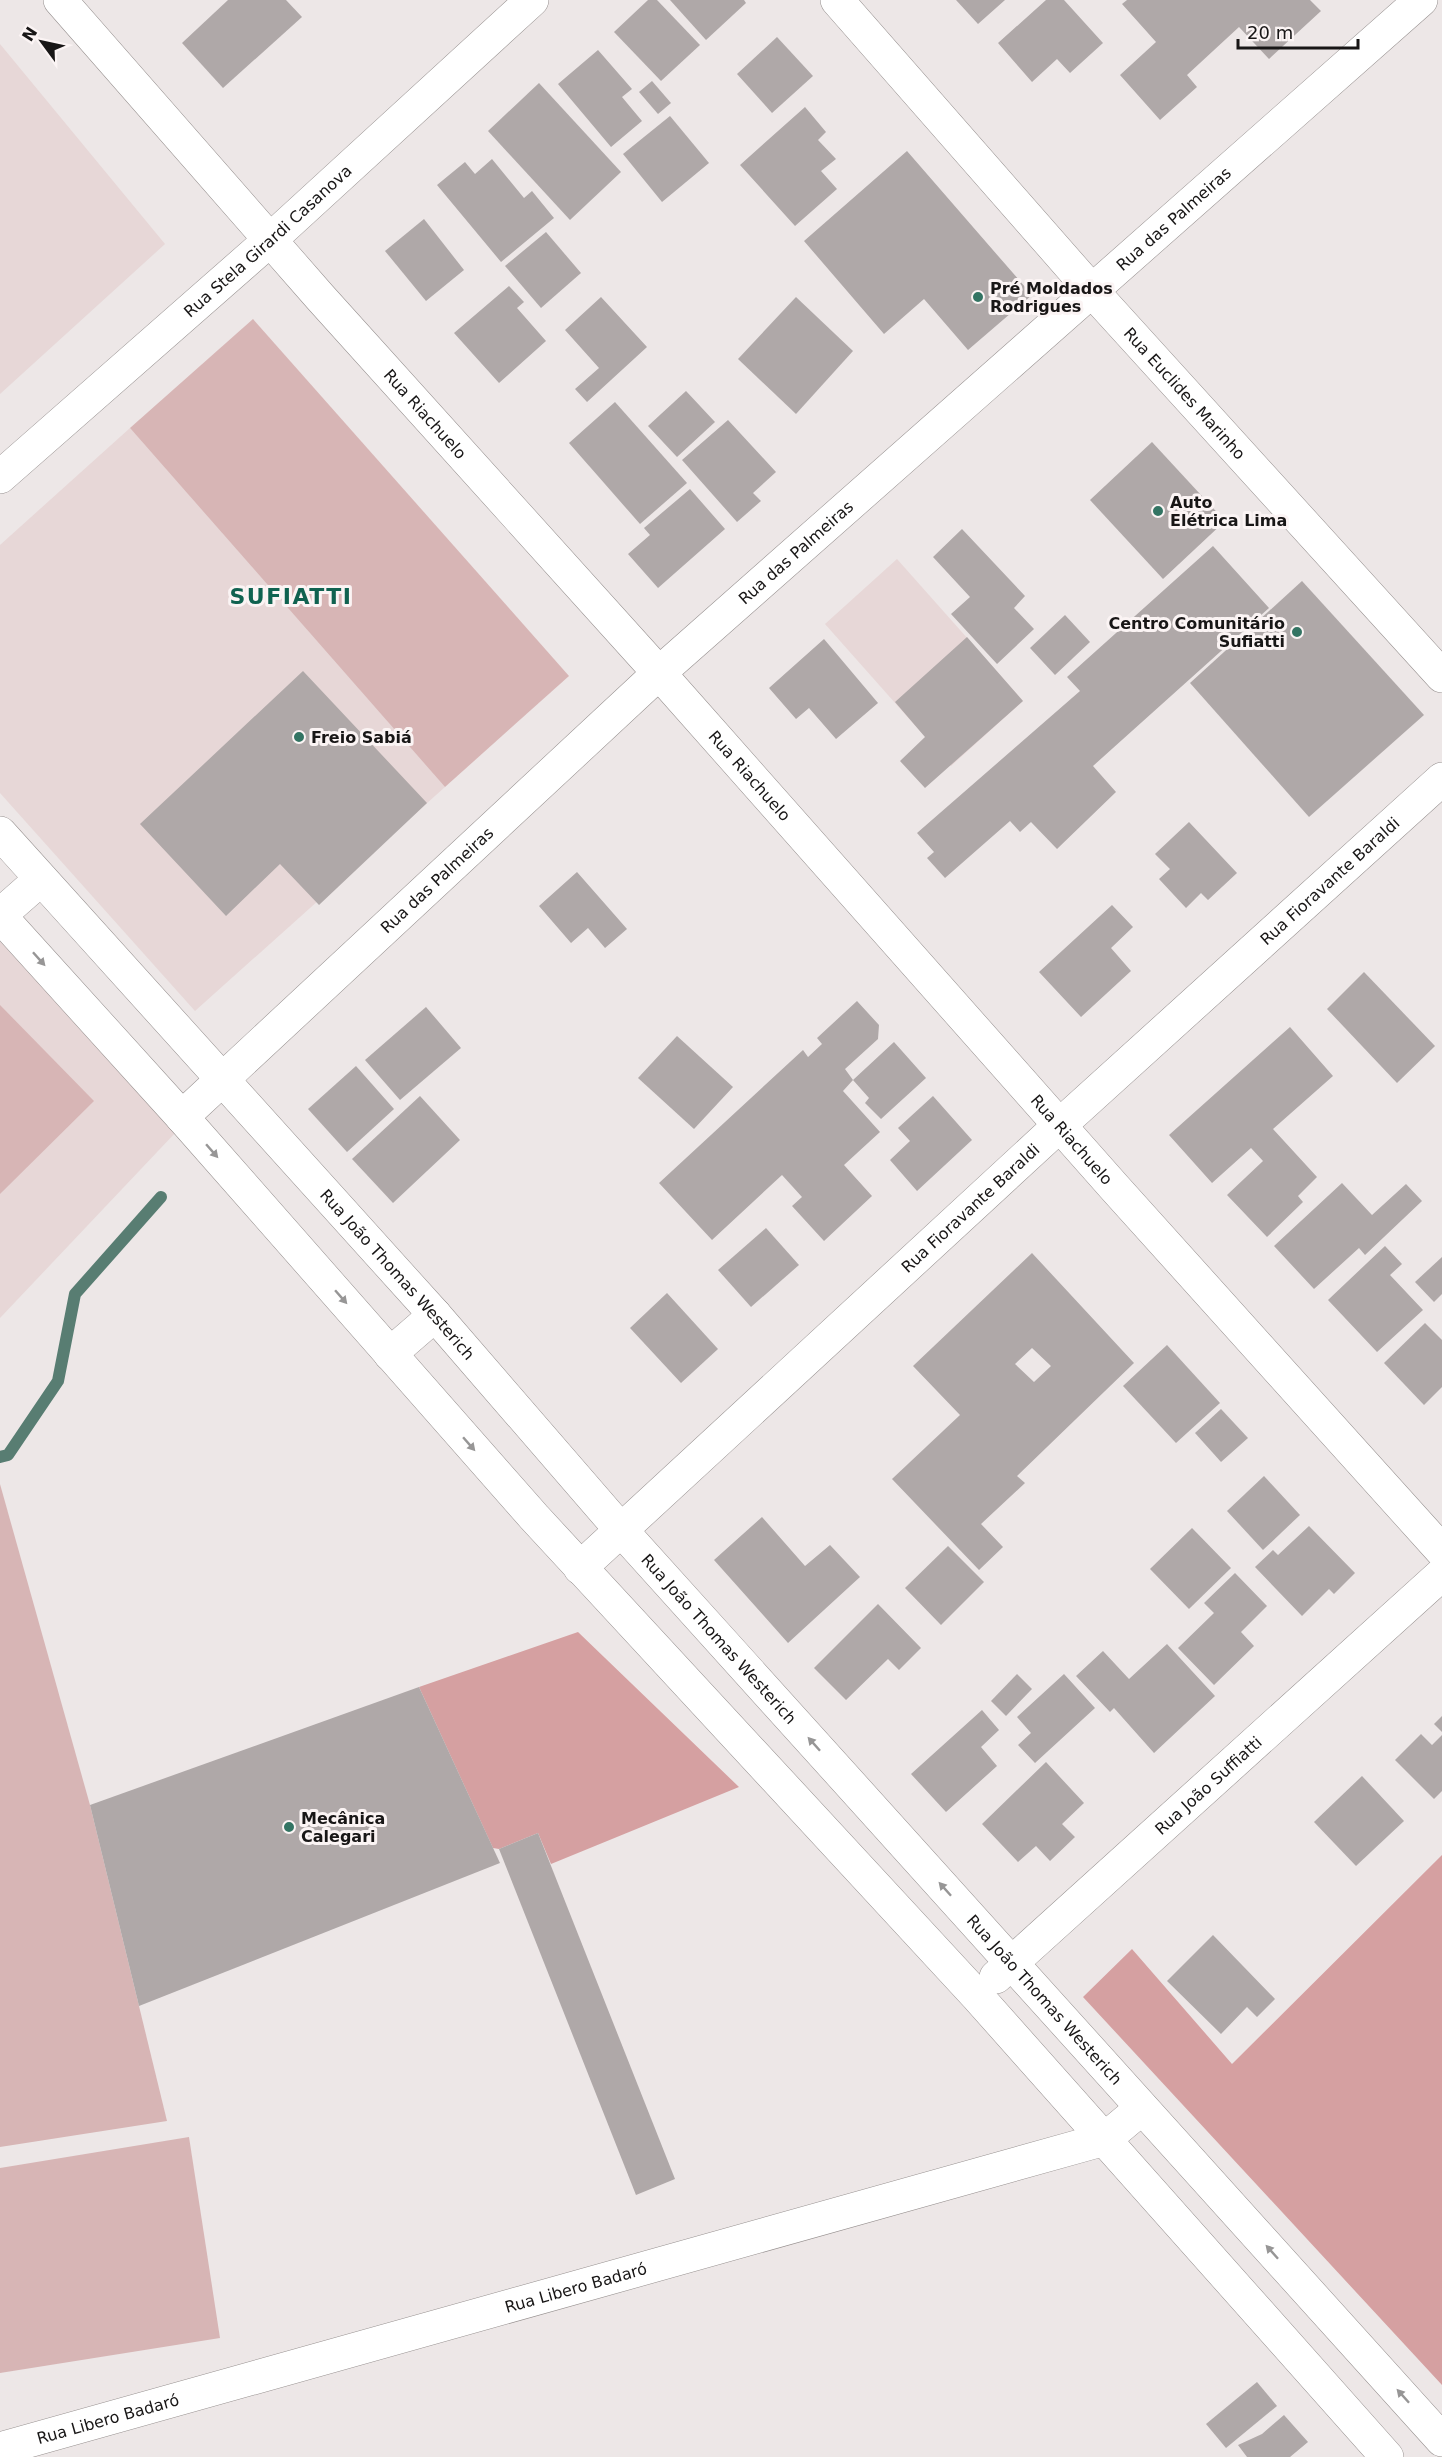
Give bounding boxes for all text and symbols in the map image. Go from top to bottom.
north arrow [12,12,72,72]
scale bar [1238,12,1358,50]
text: 20 m [1247,22,1293,43]
text: N [18,23,41,45]
street label: Rua Stela Girardi Casanova [180,161,355,321]
street label: Rua das Palmeiras [1112,163,1235,274]
place label: Pré Moldados Rodrigues [990,279,1113,316]
marker: Pré Moldados Rodrigues [971,290,985,304]
street label: Rua Euclides Marinho [1120,323,1250,463]
street label: Rua Riachuelo [380,365,471,463]
place label: Auto Elétrica Lima [1170,493,1287,530]
street label: Rua das Palmeiras [734,497,857,608]
marker: Auto Elétrica Lima [1151,504,1165,518]
district label: SUFIATTI [230,584,352,609]
place label: Centro Comunitário Sufiatti [1108,614,1285,651]
marker: Centro Comunitário Sufiatti [1290,625,1304,639]
street label: Rua Riachuelo [705,727,795,825]
place label: Freio Sabiá [311,728,412,747]
marker: Freio Sabiá [292,730,306,744]
street label: Rua Fioravante Baraldi [1256,813,1403,949]
street label: Rua das Palmeiras [377,823,497,937]
one-way arrow [32,952,46,967]
street label: Rua Riachuelo [1027,1090,1117,1188]
street label: Rua Fioravante Baraldi [897,1139,1043,1276]
one-way arrow [205,1143,218,1158]
street label: Rua João Thomas Westerich [316,1185,479,1364]
one-way arrow [334,1290,348,1305]
one-way arrow [462,1436,475,1451]
street label: Rua João Thomas Westerich [638,1550,801,1728]
street label: Rua João Suffiatti [1151,1732,1265,1838]
one-way arrow [808,1737,821,1752]
place label: Mecânica Calegari [301,1809,385,1846]
marker: Mecânica Calegari [282,1820,296,1834]
one-way arrow [938,1881,952,1896]
street label: Rua João Thomas Westerich [963,1911,1126,2089]
one-way arrow [1266,2245,1279,2260]
street label: Rua Libero Badaró [503,2259,649,2316]
one-way arrow [1396,2389,1410,2404]
street label: Rua Libero Badaró [35,2390,181,2448]

